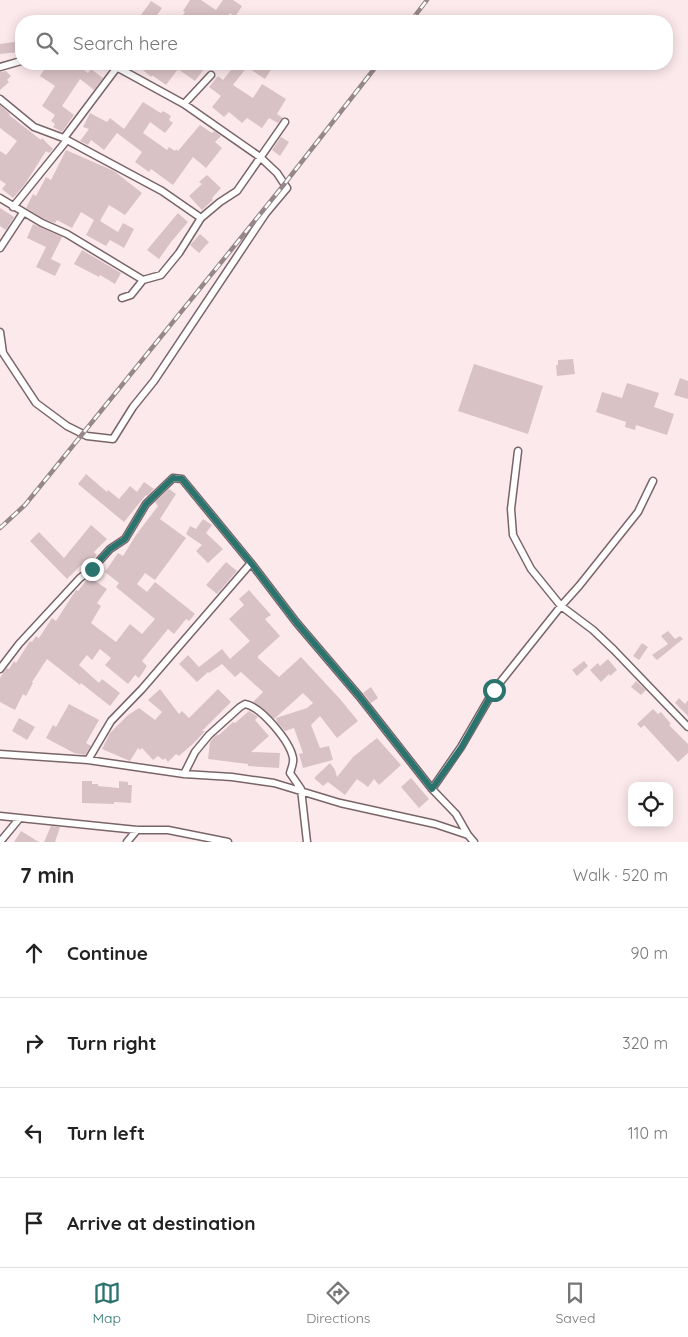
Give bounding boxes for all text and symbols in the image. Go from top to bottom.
search box [15,15,673,70]
icon: search [33,29,61,57]
text: Search here [73,31,178,55]
route end [81,558,104,581]
route start [483,679,506,702]
map controls [628,782,673,827]
button: locate [628,782,673,827]
text: 7 min [20,862,74,888]
text: Walk · 520 m [573,865,668,885]
icon: ahead [20,939,48,967]
text: Continue [67,941,148,965]
text: 90 m [631,943,668,963]
icon: right [20,1029,48,1057]
text: Turn right [67,1031,156,1055]
text: 320 m [622,1033,668,1053]
icon: left [20,1119,48,1147]
text: Turn left [67,1121,145,1145]
text: 110 m [628,1123,668,1143]
icon: arrive [20,1209,48,1237]
text: Arrive at destination [67,1211,256,1235]
tab: Map [93,1279,121,1327]
tab: Directions [306,1279,370,1327]
tab: Saved [555,1279,595,1327]

